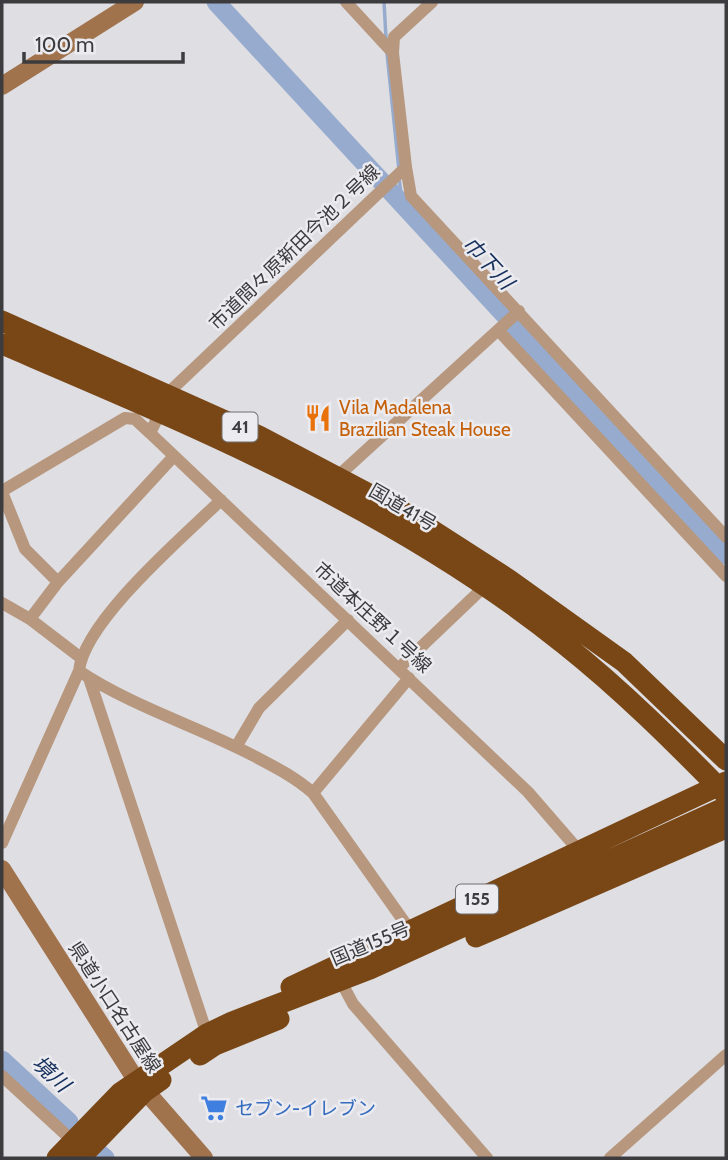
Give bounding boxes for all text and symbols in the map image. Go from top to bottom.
scale bar [24,21,184,65]
text: 100 m [35,32,94,57]
street label: 市道間々原新田今池２号線 [204,160,384,335]
water label: 巾下川 [458,231,520,296]
place label: Vila Madalena Brazilian Steak House [339,396,511,441]
restaurant icon: Vila Madalena Brazilian Steak House [303,403,333,433]
road number: 41 [222,412,258,442]
street label: 国道41号 [365,479,441,536]
street label: 市道本庄野１号線 [309,557,436,678]
road number: 155 [456,884,498,914]
street label: 国道155号 [327,917,413,970]
street label: 県道小口名古屋線 [64,937,166,1077]
water label: 境川 [27,1050,77,1098]
supermarket icon: セブン-イレブン [199,1093,229,1123]
place label: セブン-イレブン [235,1097,376,1120]

